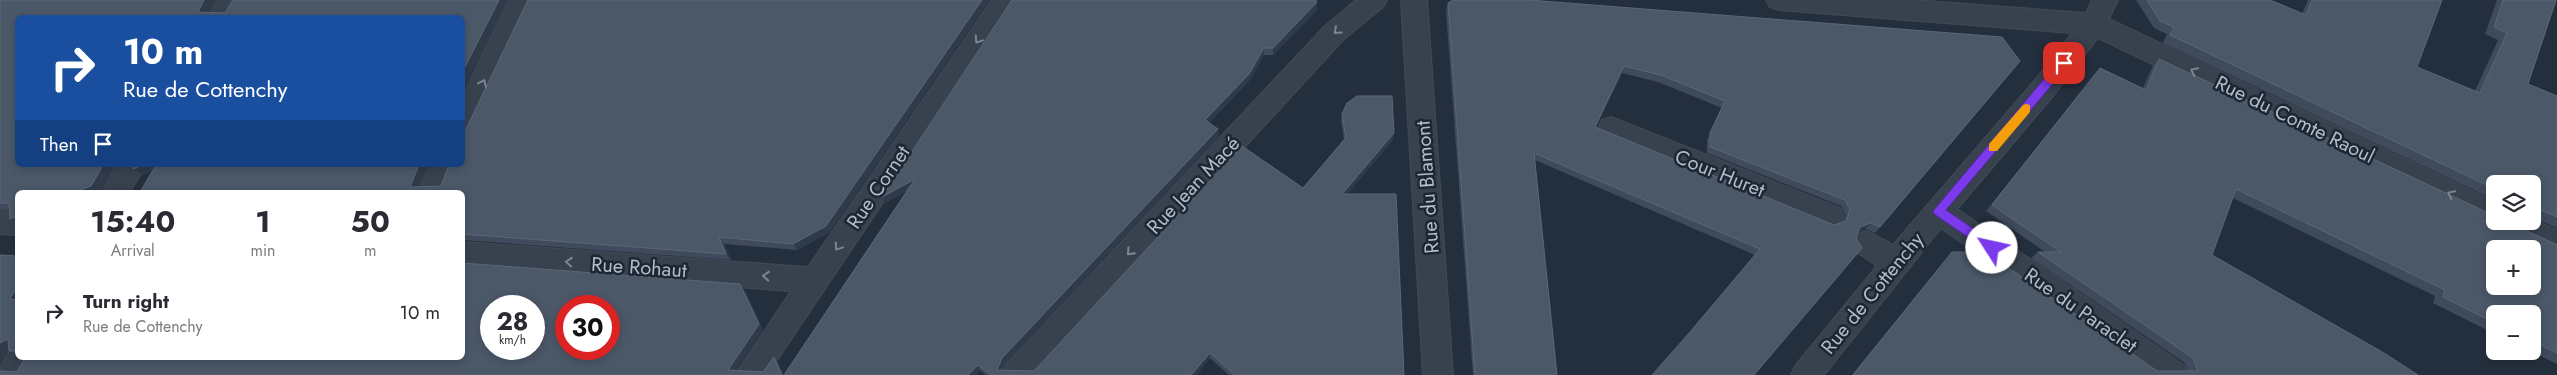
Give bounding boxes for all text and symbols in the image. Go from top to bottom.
one-way arrow [1333,25,1342,34]
text: 10 m [123,27,203,77]
icon: right [40,35,105,100]
one-way arrow [975,35,985,44]
pin [2043,42,2085,84]
icon: arrive [2050,49,2078,77]
one-way arrow [2190,66,2199,77]
street label: Rue du Comte Raoul [2210,68,2379,171]
text: Rue de Cottenchy [123,73,287,105]
one-way arrow [477,79,488,88]
street label: Rue du Blamont [1408,119,1447,254]
icon: arrive [89,130,117,158]
street label: Rue Jean Macé [1140,130,1247,241]
text: Then [40,131,79,158]
street label: Rue Cornet [840,140,917,235]
street label: Cour Huret [1671,142,1769,205]
map controls [2486,175,2541,360]
button: layers [2486,175,2541,230]
one-way arrow [2447,189,2456,200]
text: 15:40 [90,200,175,243]
text: 1 [255,200,271,243]
text: 50 [351,200,390,243]
position arrow [1965,221,2017,273]
street label: Rue de Cottenchy [1814,226,1931,361]
text: Arrival [111,239,155,262]
text: min [250,239,275,262]
text: m [364,239,376,262]
button: + [2486,240,2541,295]
one-way arrow [834,241,844,250]
one-way arrow [1127,246,1136,255]
street label: Rue Rohaut [590,250,688,285]
one-way arrow [565,257,573,268]
street label: Rue du Paraclet [2018,261,2143,360]
one-way arrow [762,271,770,282]
text: Turn right [83,288,169,315]
speed limit sign: 30 [555,295,620,360]
icon: right [40,299,68,327]
text: 10 m [400,299,440,326]
text: 28 [496,303,529,339]
button: − [2486,305,2541,360]
text: Rue de Cottenchy [83,315,203,338]
text: km/h [499,331,526,349]

